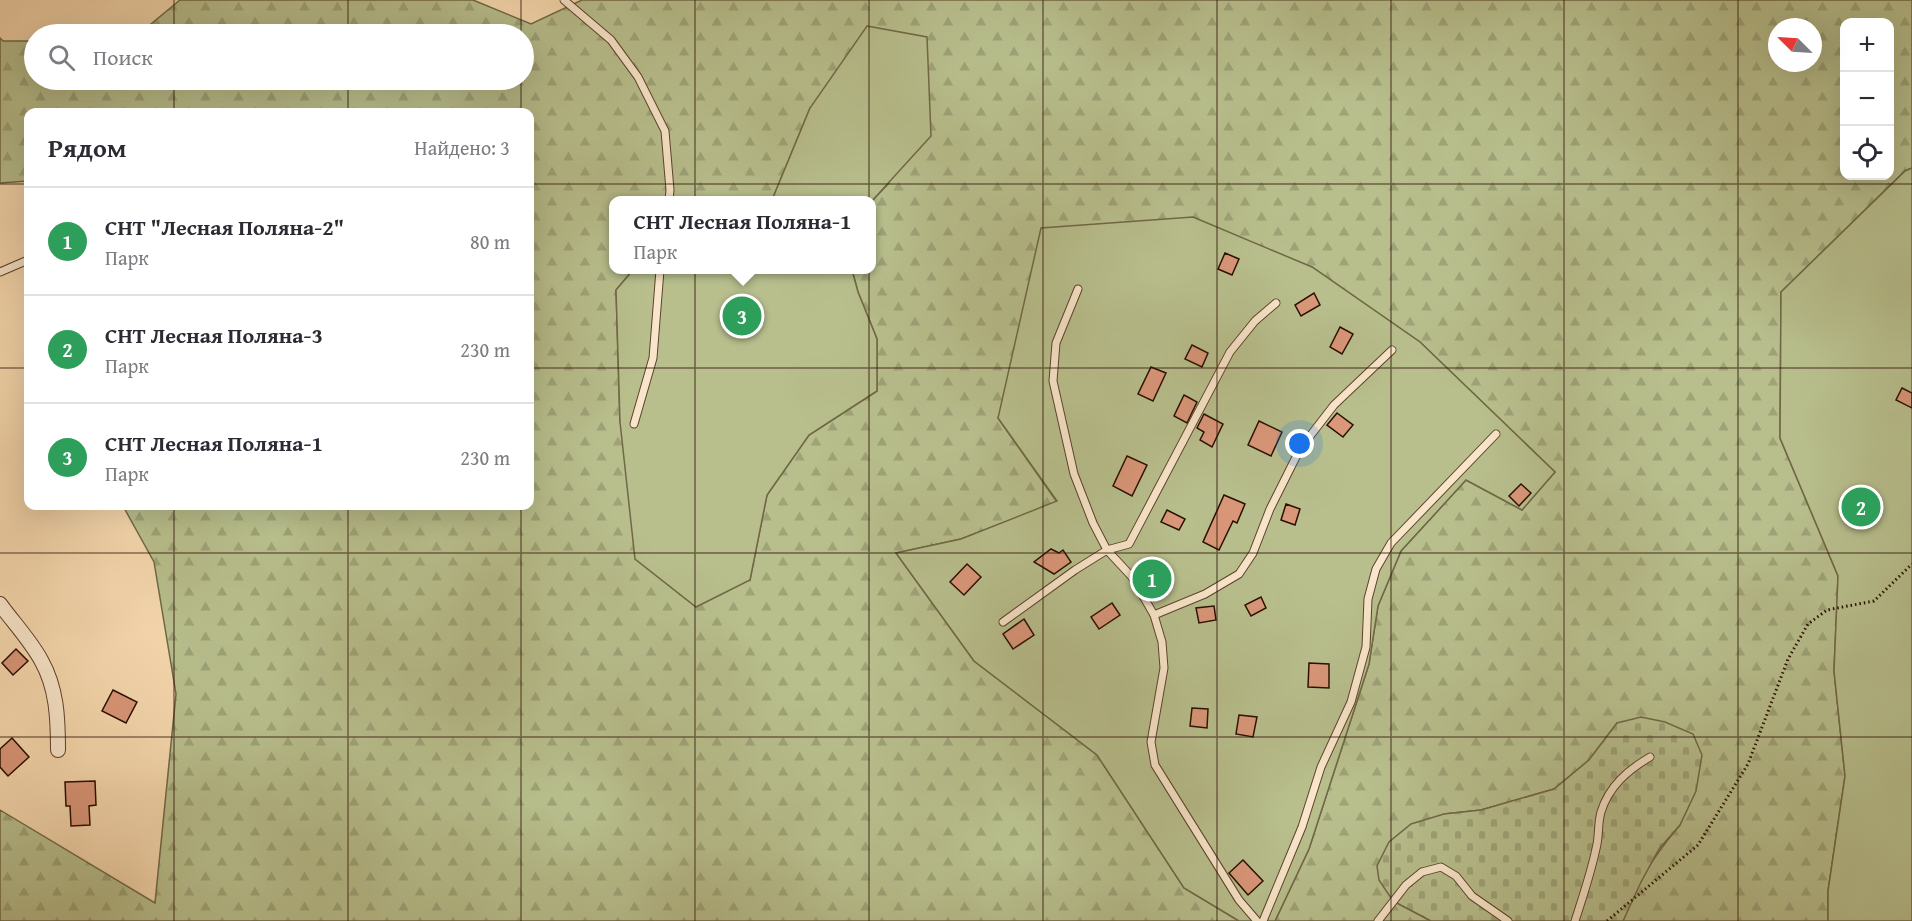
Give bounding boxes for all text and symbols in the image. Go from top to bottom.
north arrow [1768,18,1822,72]
map controls [1840,18,1894,180]
button: + [1840,18,1894,72]
search box [24,24,534,90]
icon: search [45,41,78,74]
text: Поиск [93,41,153,73]
button: − [1840,72,1894,126]
button: locate [1840,126,1894,180]
text: Рядом [48,128,126,167]
text: Найдено: 3 [414,133,510,162]
popup [609,196,876,274]
text: СНТ Лесная Поляна-1 [634,205,851,237]
text: СНТ "Лесная Поляна-2" [105,211,344,243]
text: 1 [62,227,73,256]
text: 80 m [470,227,510,256]
text: Парк [634,237,677,266]
text: Парк [105,243,149,272]
pin: 3 [722,294,762,338]
text: СНТ Лесная Поляна-3 [105,319,323,351]
text: 2 [62,335,73,364]
text: 230 m [460,335,510,364]
text: Парк [105,351,149,380]
text: СНТ Лесная Поляна-1 [105,427,323,459]
your location [1285,429,1314,458]
text: 3 [62,443,73,472]
text: 230 m [460,443,510,472]
text: Парк [105,459,149,488]
pin: 2 [1842,484,1880,530]
pin: 1 [1132,556,1172,602]

